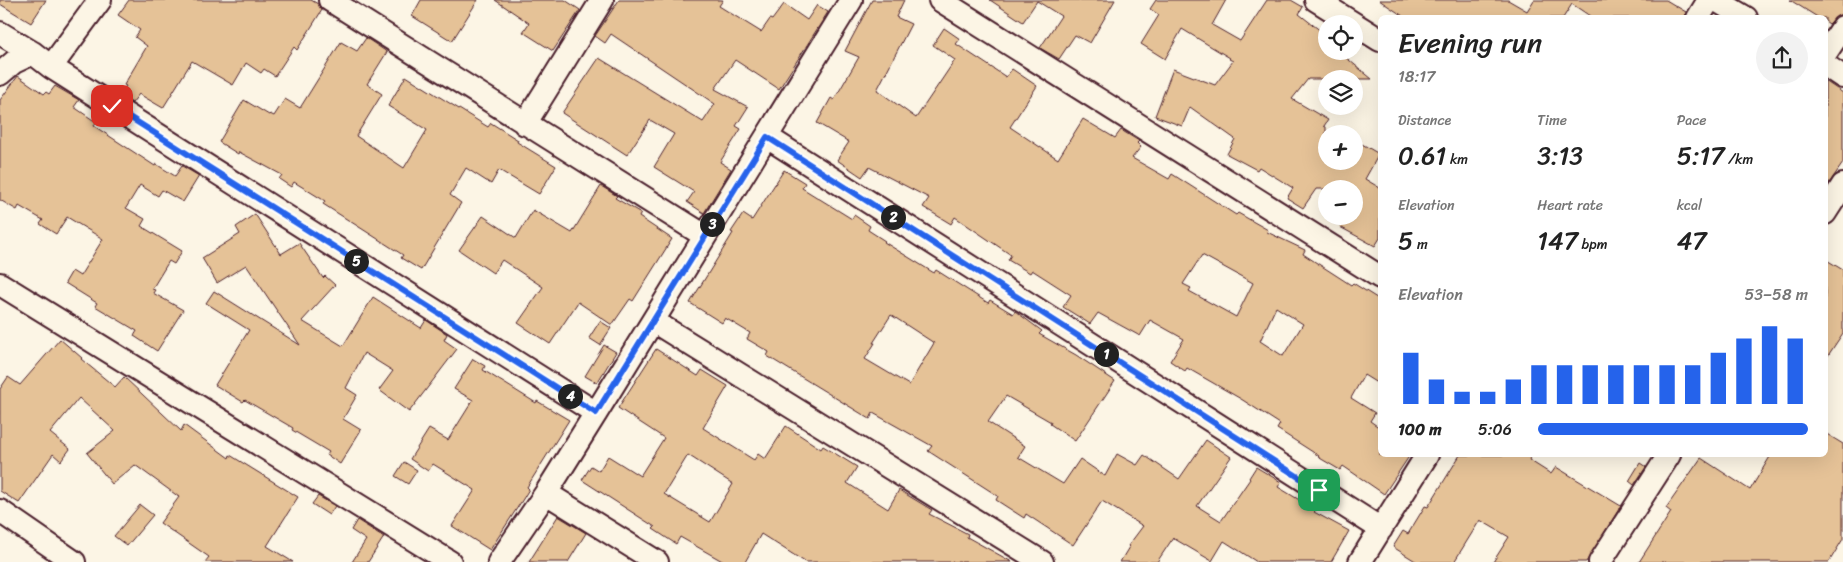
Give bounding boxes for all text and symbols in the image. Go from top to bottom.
map controls [1318,15,1363,225]
button: locate [1318,15,1363,60]
text: Evening run [1398,18,1542,67]
button: share [1756,32,1808,84]
text: 18:17 [1398,62,1435,91]
button: layers [1318,70,1363,115]
pin [91,85,133,127]
icon: check [98,92,126,120]
text: Distance [1398,108,1451,133]
text: Time [1537,108,1567,133]
text: Pace [1677,108,1706,133]
button: + [1318,125,1363,170]
text: 0.61 [1398,133,1446,178]
text: 3:13 [1537,133,1583,178]
text: 5:17 [1677,133,1724,178]
text: km [1446,147,1468,172]
text: /km [1724,147,1753,172]
button: − [1318,180,1363,225]
text: Elevation [1398,193,1455,218]
text: Heart rate [1537,193,1603,218]
text: kcal [1677,193,1702,218]
pin: 2 [880,204,906,230]
text: 2 [889,205,898,230]
pin: 3 [700,212,724,236]
text: 3 [709,212,716,237]
text: 5 [1398,218,1413,263]
text: 147 [1537,218,1578,263]
text: 47 [1677,218,1707,263]
text: m [1413,232,1428,257]
text: bpm [1578,232,1607,257]
pin: 5 [344,248,368,274]
text: 5 [352,249,361,274]
text: Elevation [1398,280,1463,309]
text: 53–58 m [1744,280,1808,309]
pin: 1 [1094,342,1118,366]
text: 1 [1103,342,1110,367]
pin: 4 [558,384,582,408]
text: 4 [566,384,575,409]
text: 100 m [1398,415,1442,444]
text: 5:06 [1478,415,1512,444]
pin [1298,469,1340,511]
icon: arrive [1305,476,1333,504]

